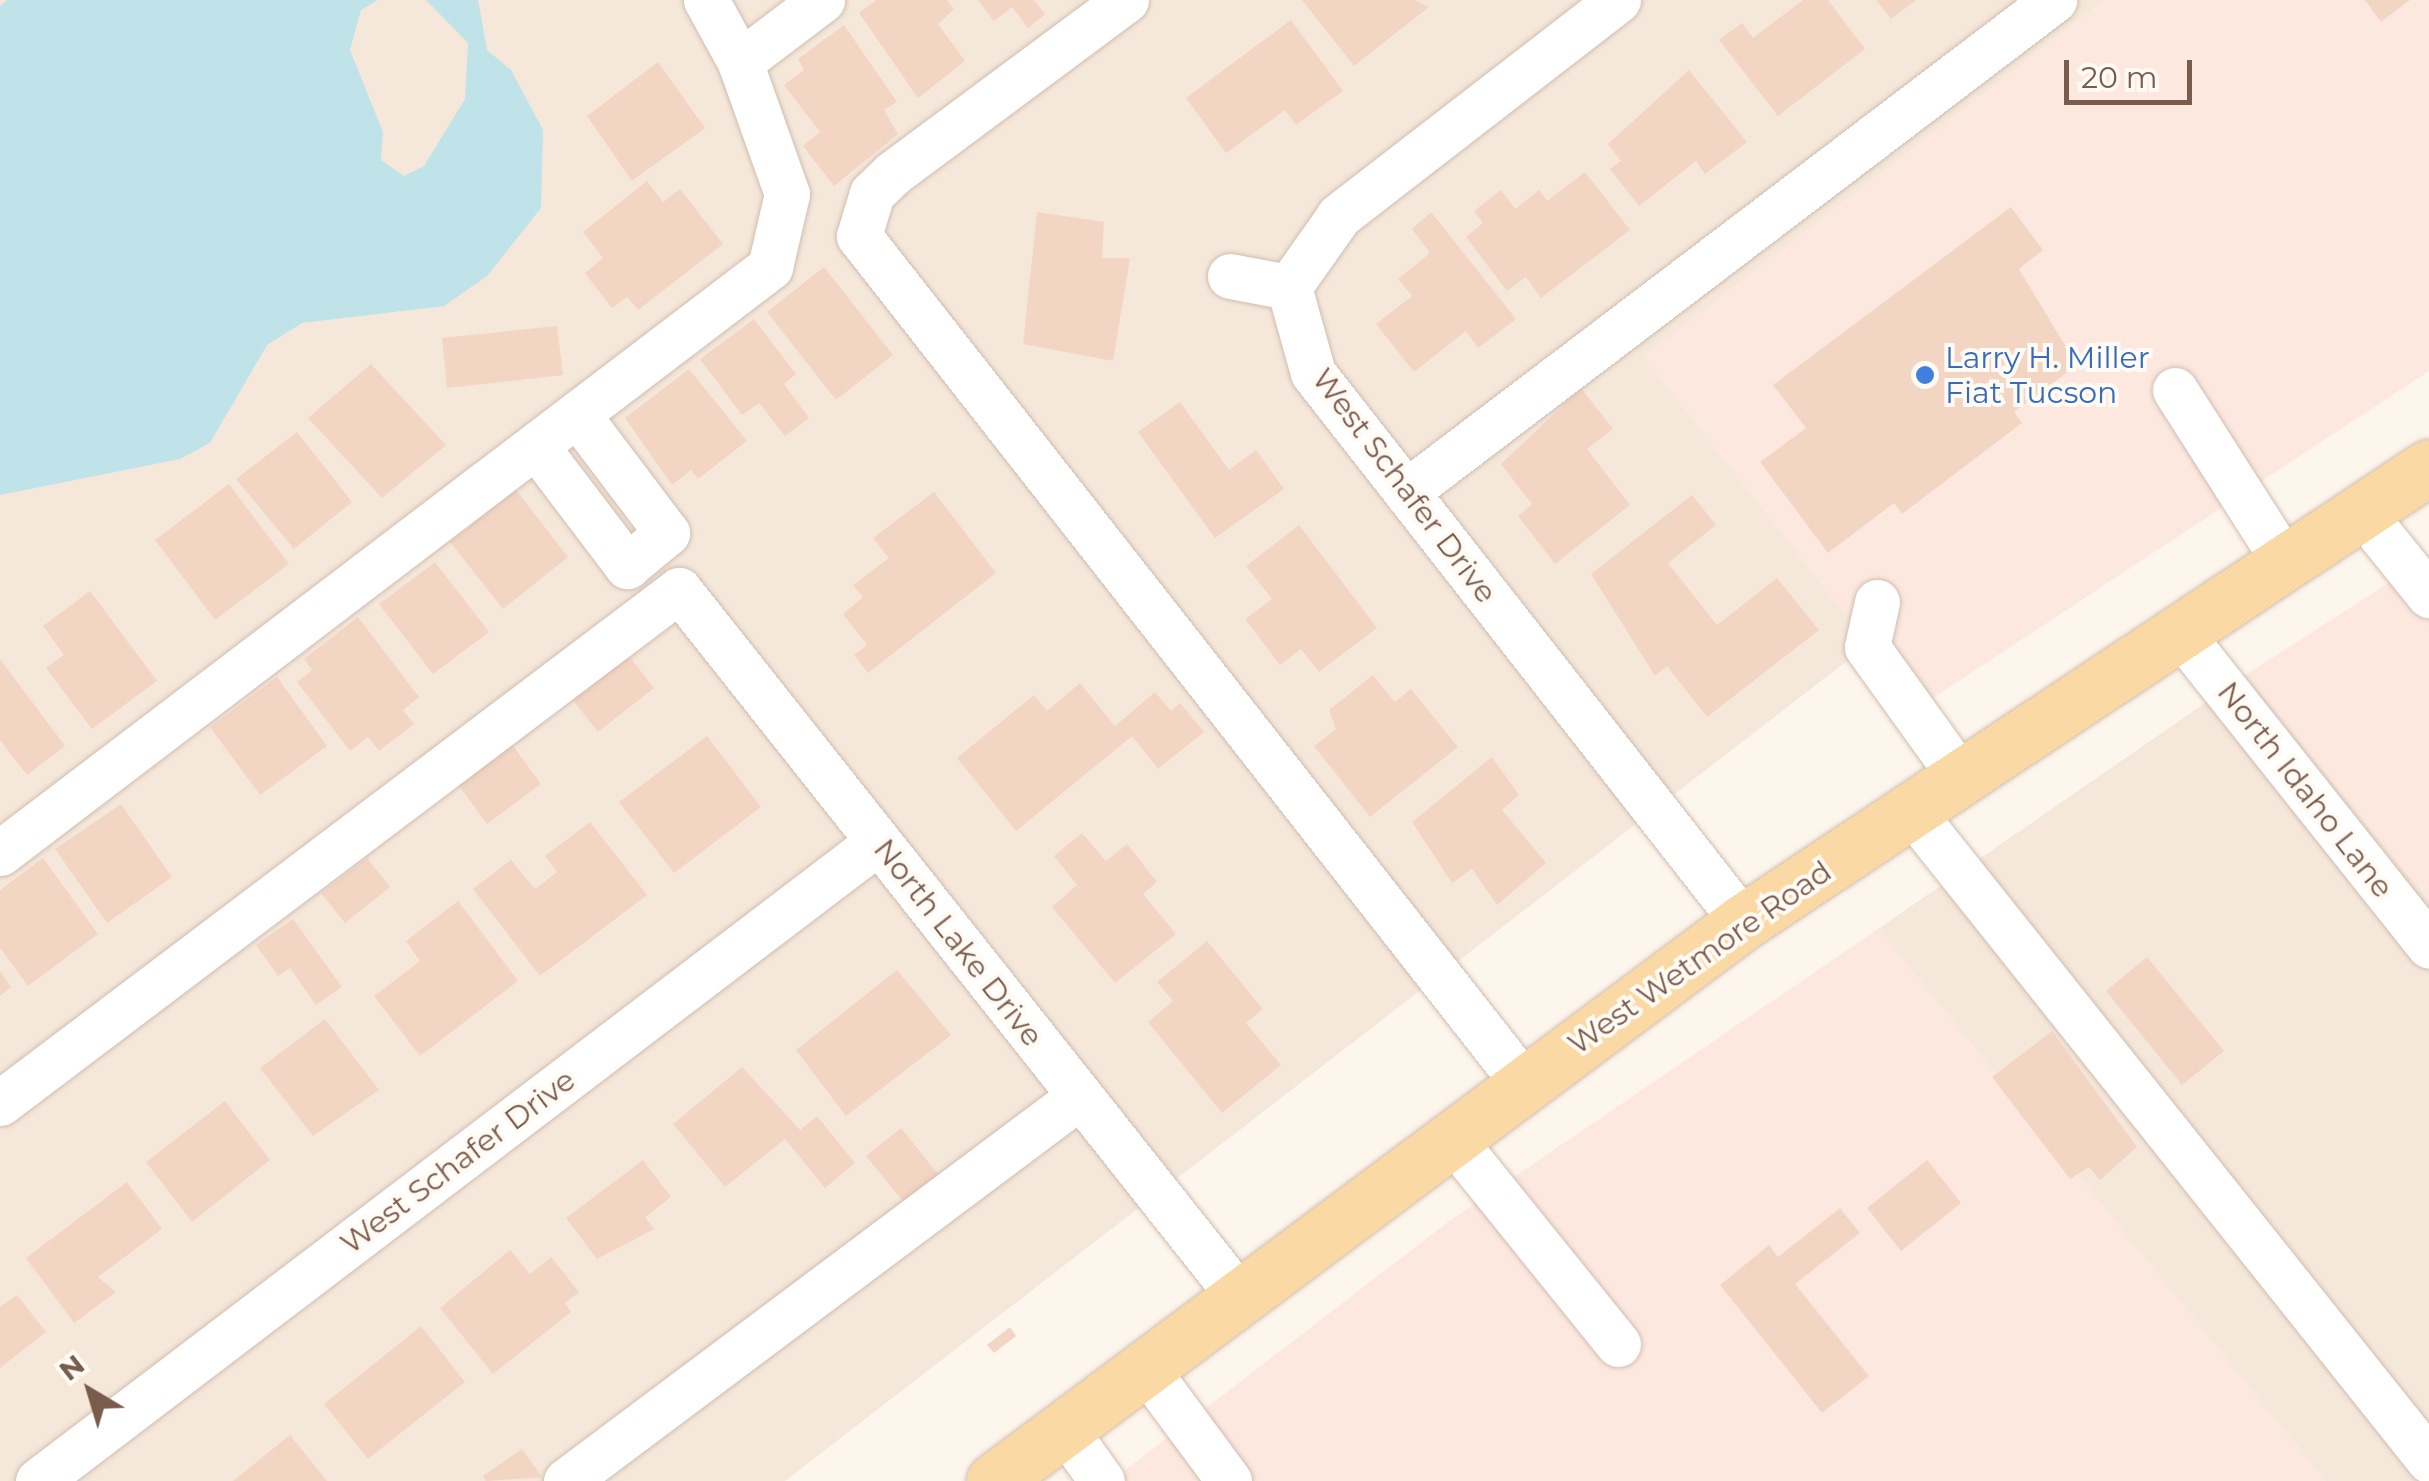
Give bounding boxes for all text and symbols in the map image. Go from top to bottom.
scale bar [2069,40,2196,102]
text: 20 m [2081,59,2158,96]
place label: Larry H. Miller Fiat Tucson [1945,340,2150,410]
street label: West Schafer Drive [1304,362,1504,610]
marker: Larry H. Miller Fiat Tucson [1914,364,1936,386]
street label: North Idaho Lane [2210,675,2400,905]
street label: North Lake Drive [866,832,1050,1054]
street label: West Wetmore Road [1561,853,1839,1063]
street label: West Schafer Drive [334,1062,582,1262]
north arrow [40,1341,140,1441]
text: N [52,1347,91,1388]

